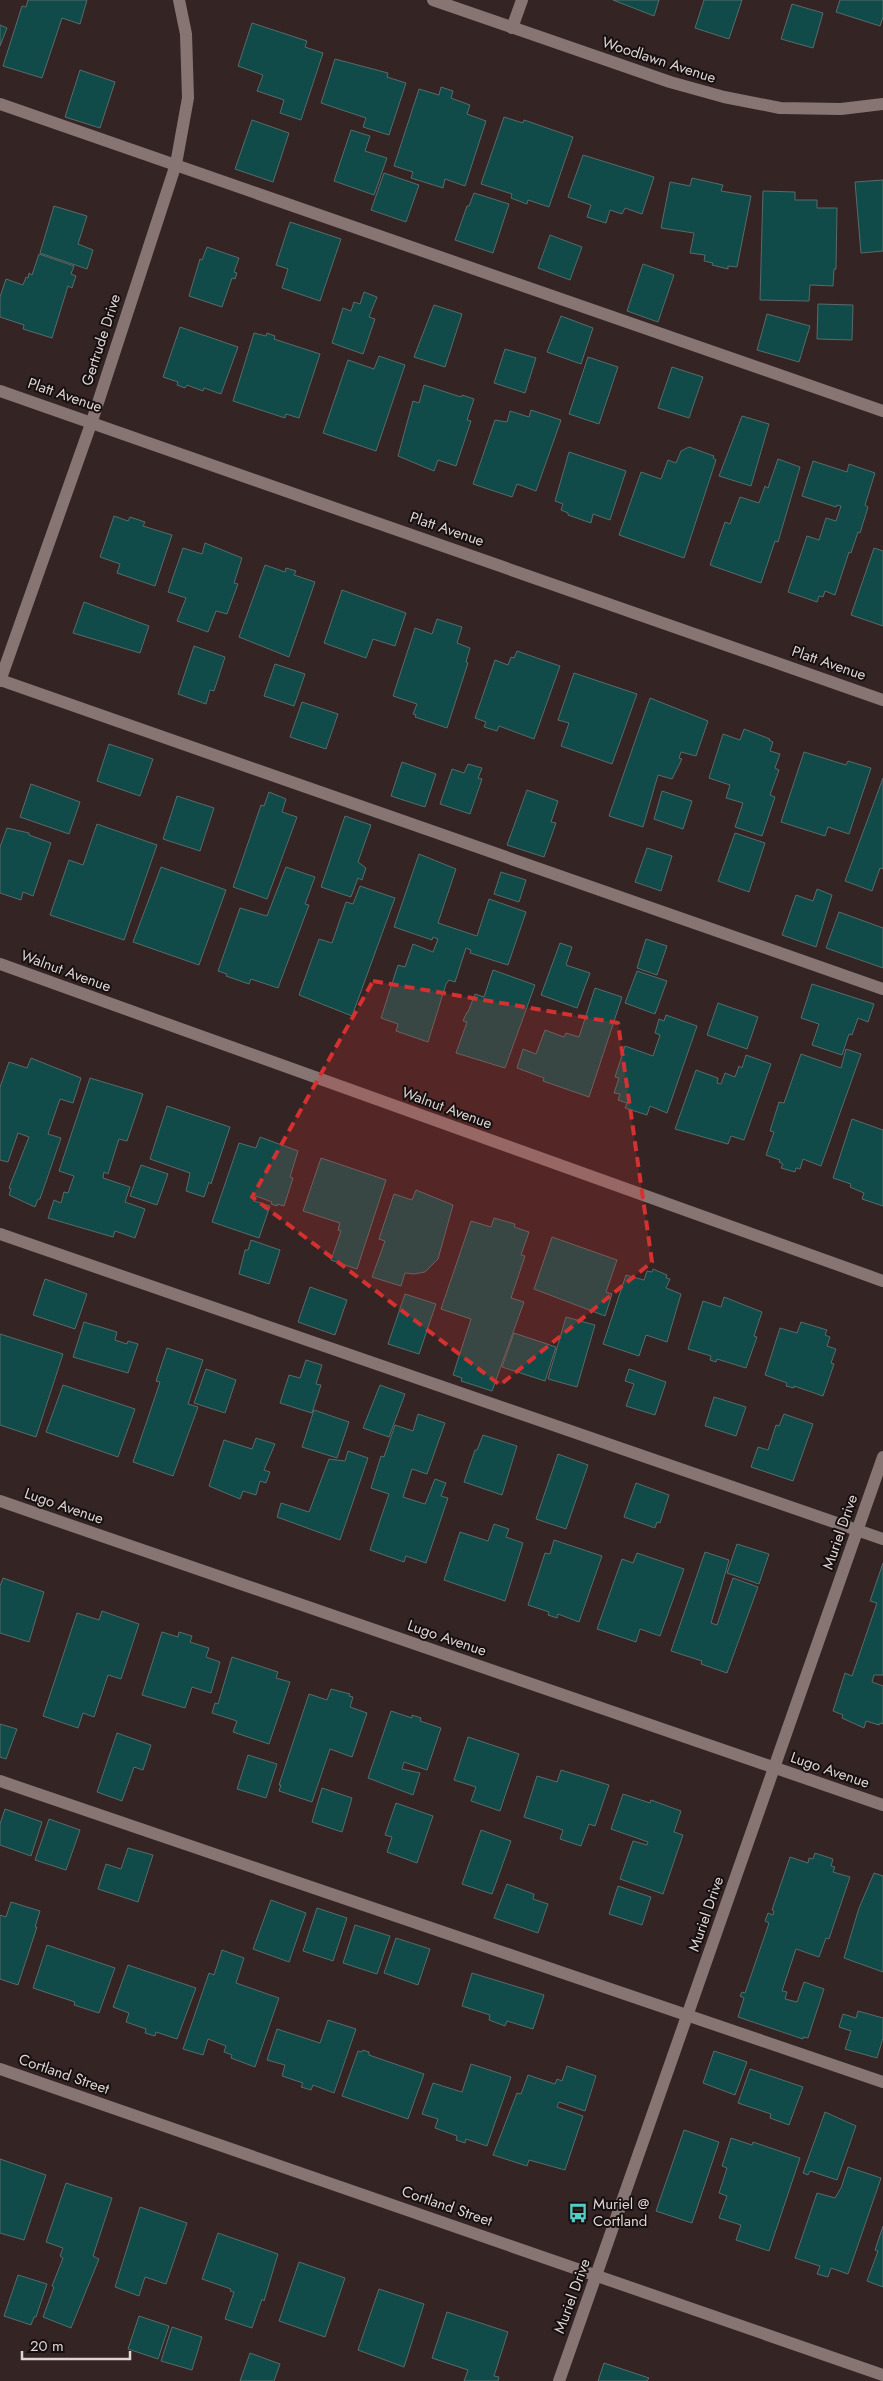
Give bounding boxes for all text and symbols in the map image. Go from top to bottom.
street label: Woodlawn Avenue [599,31,719,89]
street label: Gertrude Drive [76,291,126,389]
street label: Platt Avenue [25,372,105,418]
street label: Platt Avenue [407,506,487,552]
street label: Platt Avenue [789,640,869,686]
street label: Walnut Avenue [18,944,114,998]
street label: Walnut Avenue [399,1081,495,1135]
street label: Lugo Avenue [22,1482,107,1530]
street label: Muriel Drive [817,1491,863,1573]
street label: Lugo Avenue [405,1614,490,1662]
street label: Lugo Avenue [788,1746,873,1794]
street label: Muriel Drive [683,1873,729,1955]
street label: Cortland Street [16,2048,113,2100]
street label: Cortland Street [399,2180,496,2232]
place label: Muriel @ Cortland [593,2193,650,2232]
bus stop icon: Muriel @ Cortland [567,2202,589,2224]
street label: Muriel Drive [548,2255,596,2336]
scale bar [22,2328,130,2360]
text: 20 m [30,2335,64,2357]

